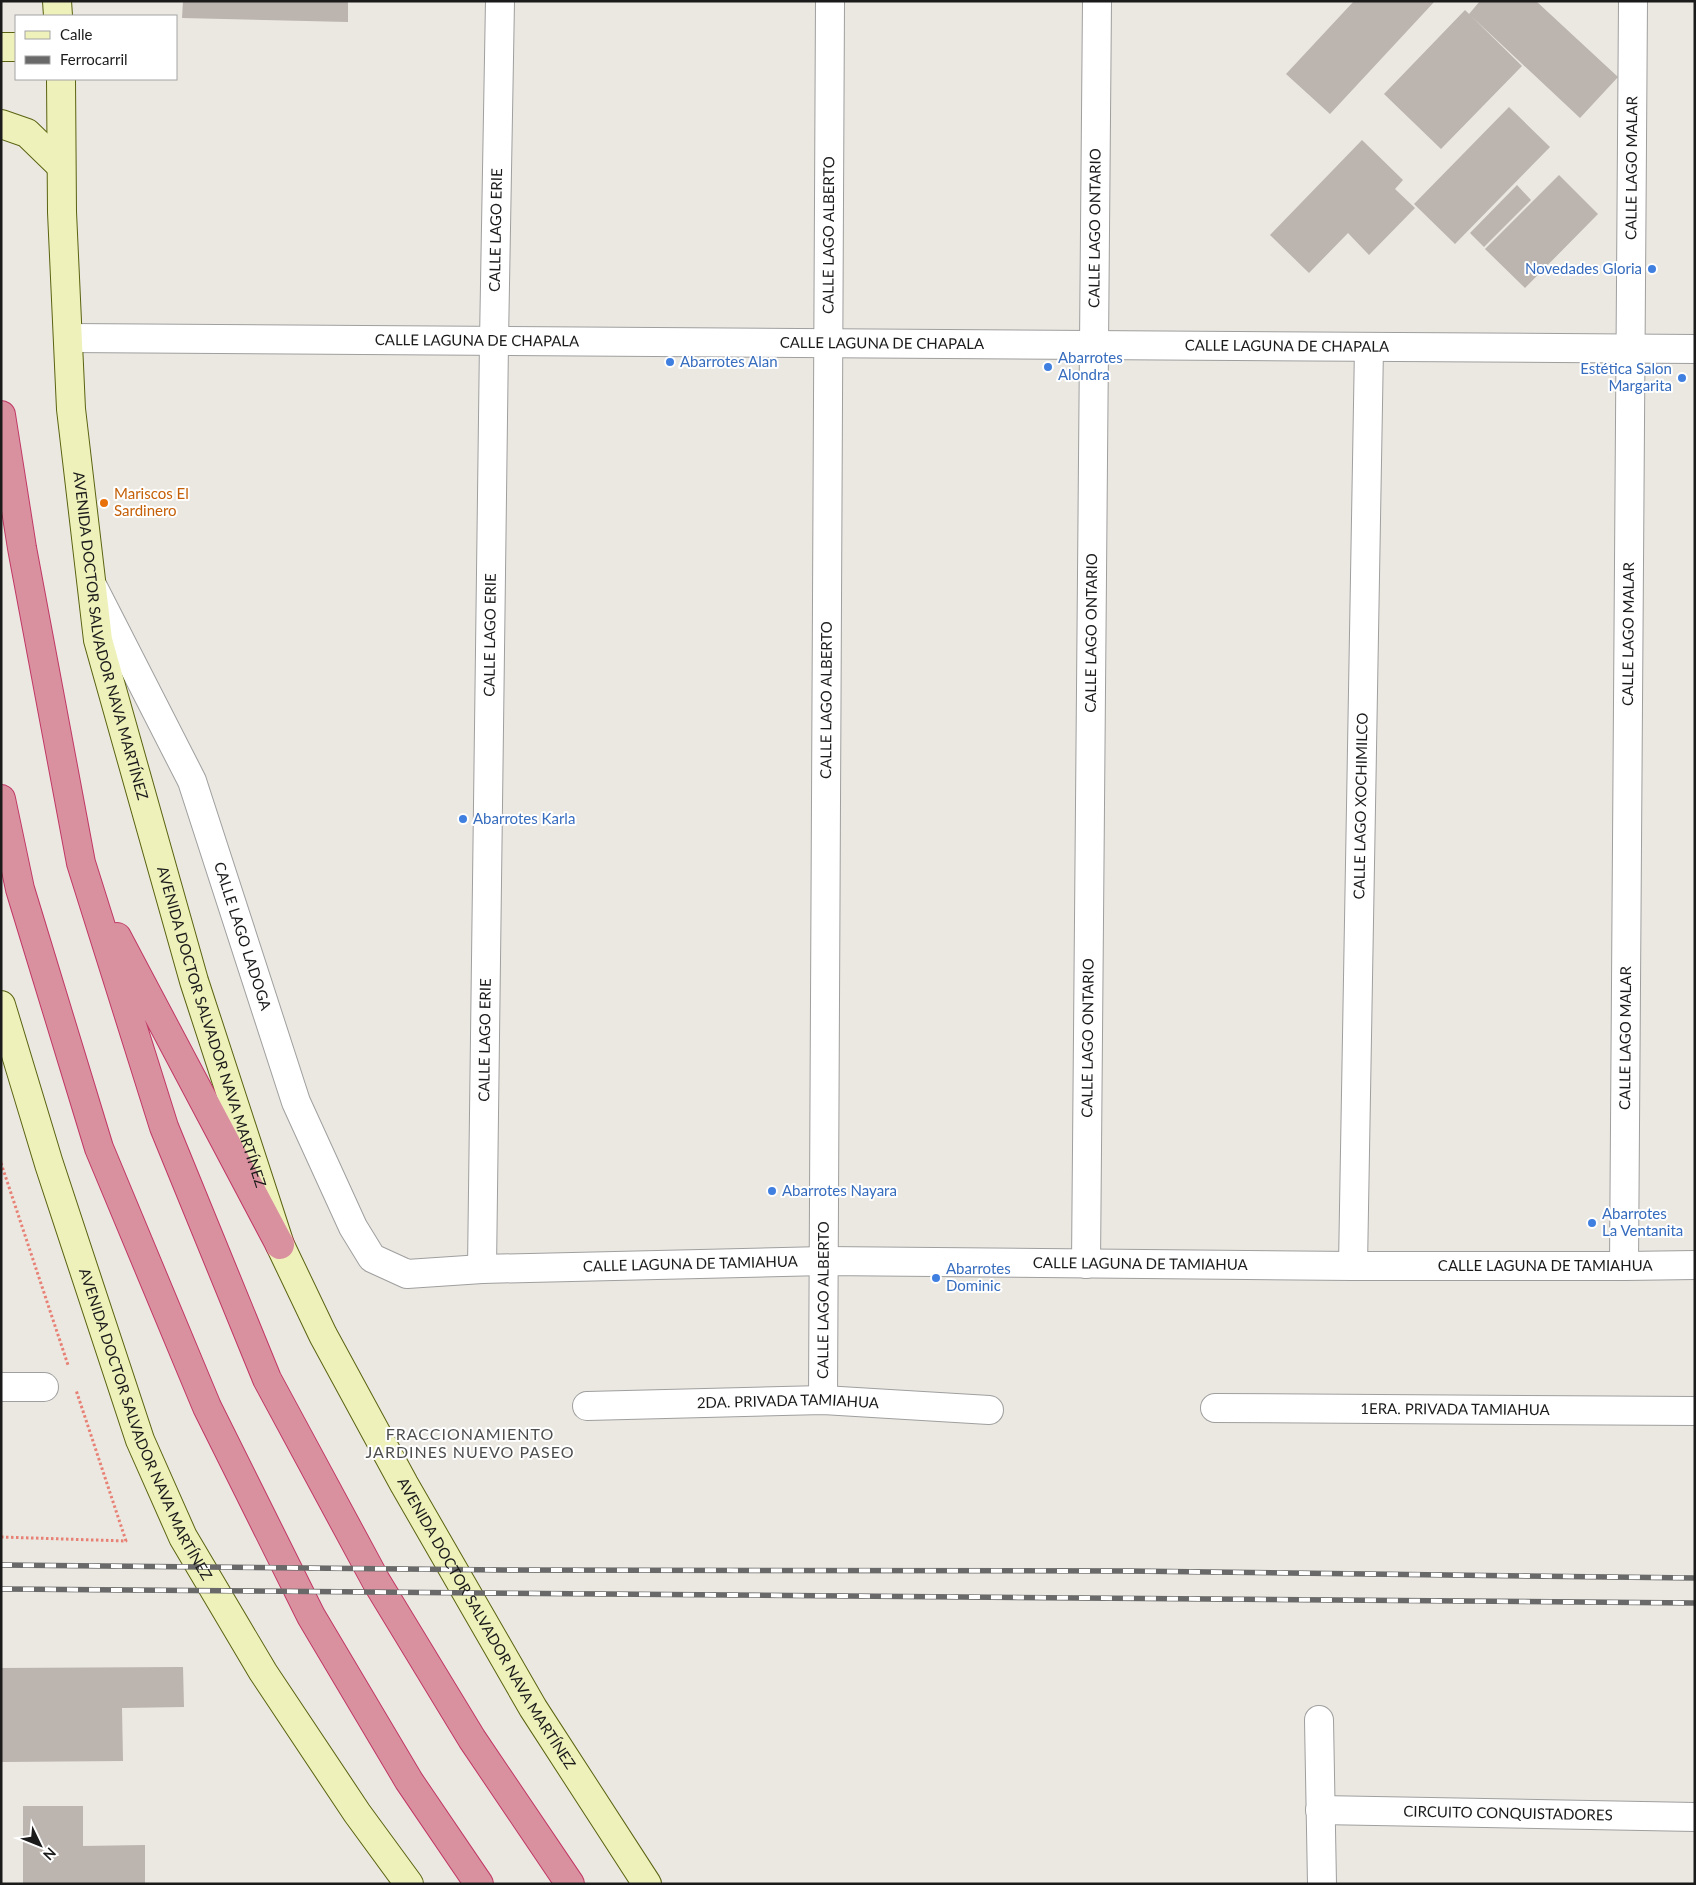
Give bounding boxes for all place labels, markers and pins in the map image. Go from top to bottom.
place label: Novedades Gloria [1525,259,1642,277]
marker: Novedades Gloria [1646,263,1658,275]
place label: Abarrotes Alondra [1058,348,1123,383]
place label: Abarrotes Alan [680,352,778,370]
marker: Abarrotes Alan [664,356,676,368]
place label: Estética Salon Margarita [1580,359,1672,394]
marker: Abarrotes Alondra [1042,361,1054,373]
marker: Estética Salon Margarita [1676,372,1688,384]
place label: Mariscos El Sardinero [114,484,189,519]
marker: Mariscos El Sardinero [98,497,110,509]
place label: Abarrotes Karla [473,809,575,827]
marker: Abarrotes Karla [457,813,469,825]
place label: Abarrotes Nayara [782,1181,897,1199]
marker: Abarrotes Nayara [766,1185,778,1197]
place label: Abarrotes La Ventanita [1602,1204,1683,1239]
marker: Abarrotes La Ventanita [1586,1217,1598,1229]
place label: Abarrotes Dominic [946,1259,1011,1294]
marker: Abarrotes Dominic [930,1272,942,1284]

